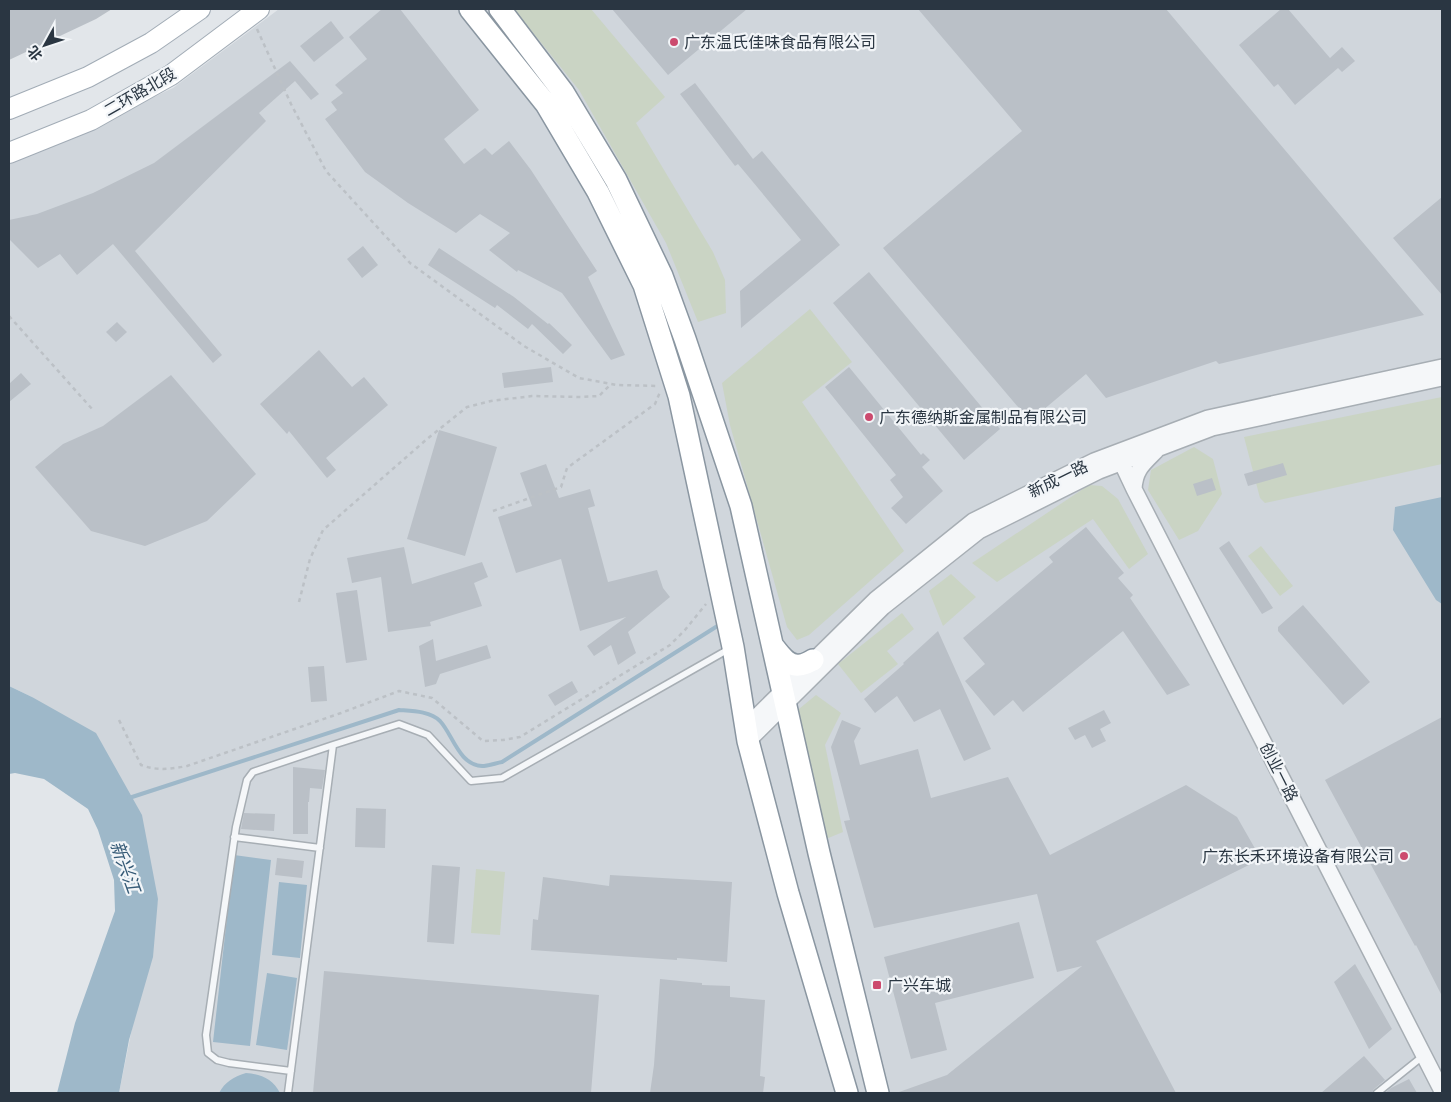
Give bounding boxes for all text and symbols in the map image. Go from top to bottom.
north arrow [20,20,70,70]
place label: 广东温氏佳味食品有限公司 [684,33,876,52]
marker: 广东温氏佳味食品有限公司 [668,36,680,48]
text: 北 [24,42,46,65]
street label: 二环路北段 [101,64,179,120]
place label: 广东德纳斯金属制品有限公司 [879,408,1087,427]
marker: 广东德纳斯金属制品有限公司 [863,411,875,423]
street label: 新成一路 [1025,456,1091,502]
street label: 创业一路 [1256,739,1302,805]
water label: 新兴江 [105,838,145,898]
place label: 广东长禾环境设备有限公司 [1202,847,1394,866]
marker: 广东长禾环境设备有限公司 [1398,850,1410,862]
place label: 广兴车城 [887,976,951,995]
marker: 广兴车城 [871,979,883,991]

